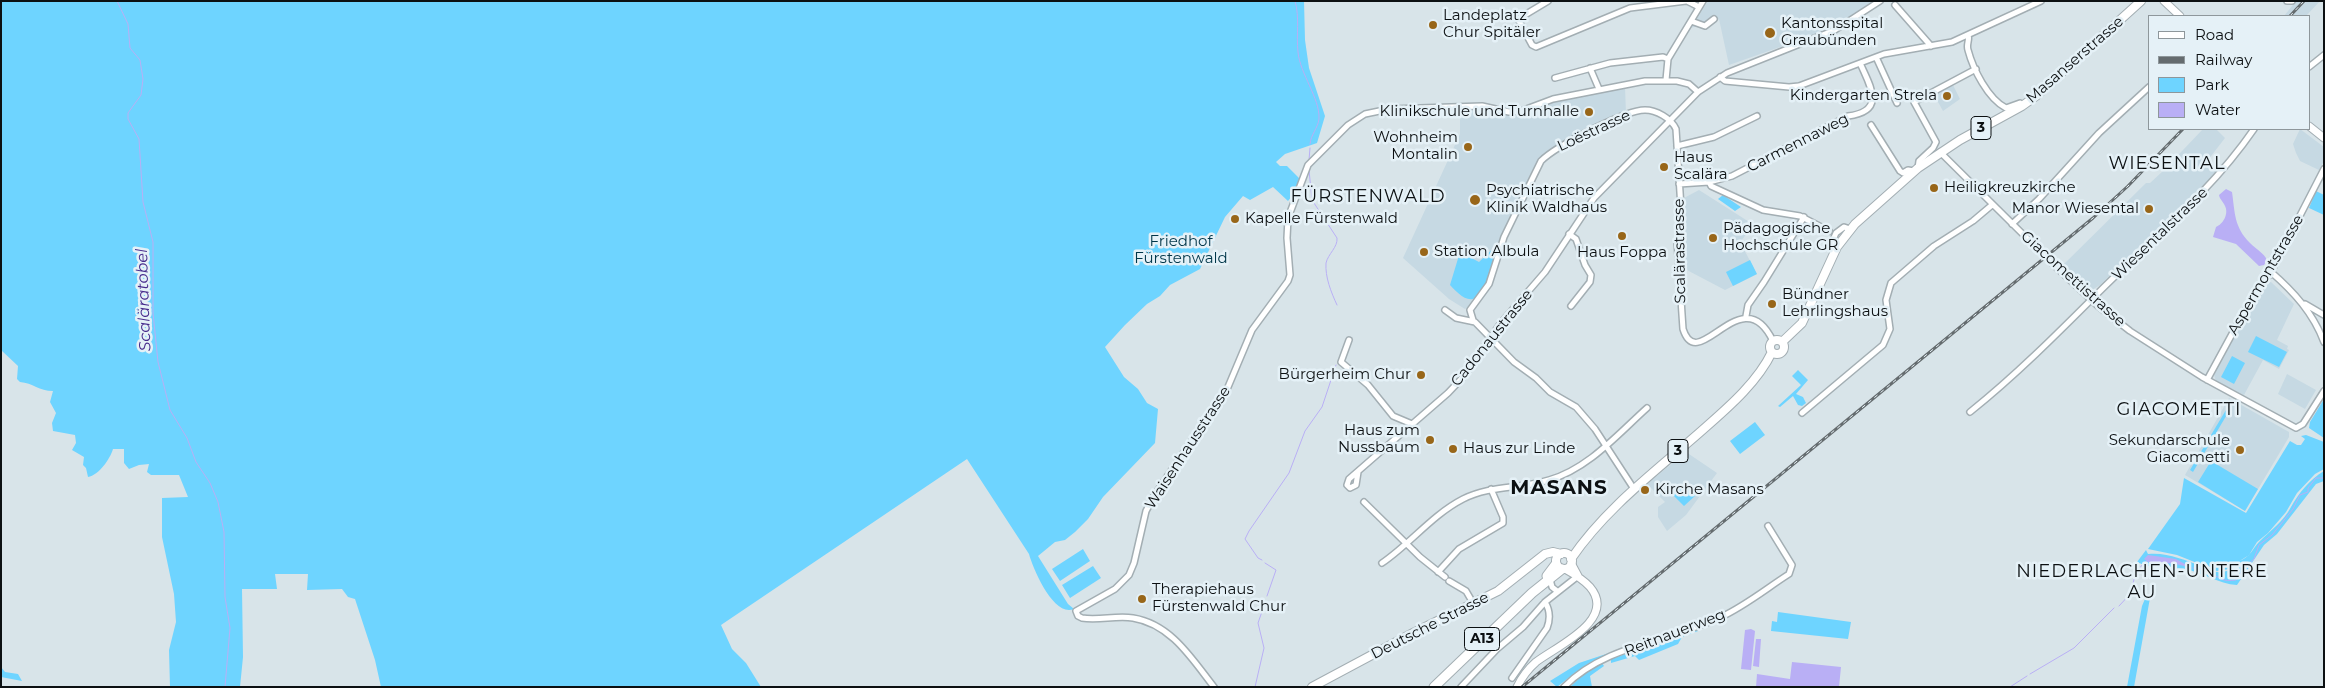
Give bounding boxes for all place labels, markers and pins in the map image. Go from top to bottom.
place label: Landeplatz Chur Spitäler [1443,7,1541,42]
place label: Kantonsspital Graubünden [1781,15,1883,50]
marker: Landeplatz Chur Spitäler [1427,19,1439,31]
marker: Kantonsspital Graubünden [1763,26,1777,40]
place label: Kindergarten Strela [1790,87,1937,105]
marker: Kindergarten Strela [1941,90,1953,102]
place label: Klinikschule und Turnhalle [1380,103,1579,121]
marker: Klinikschule und Turnhalle [1583,106,1595,118]
place label: Wohnheim Montalin [1373,129,1458,164]
marker: Wohnheim Montalin [1462,141,1474,153]
place label: Haus Scalära [1674,149,1728,184]
marker: Haus Scalära [1658,161,1670,173]
place label: Heiligkreuzkirche [1944,179,2075,197]
place label: Psychiatrische Klinik Waldhaus [1486,182,1607,217]
marker: Heiligkreuzkirche [1928,182,1940,194]
marker: Psychiatrische Klinik Waldhaus [1468,193,1482,207]
place label: Manor Wiesental [2012,200,2139,218]
marker: Manor Wiesental [2143,203,2155,215]
place label: Kapelle Fürstenwald [1245,210,1398,228]
marker: Kapelle Fürstenwald [1229,213,1241,225]
place label: Pädagogische Hochschule GR [1723,220,1838,255]
marker: Haus Foppa [1616,230,1628,242]
marker: Pädagogische Hochschule GR [1707,232,1719,244]
place label: Station Albula [1434,243,1539,261]
place label: Haus Foppa [1577,244,1667,262]
marker: Station Albula [1418,246,1430,258]
place label: Bündner Lehrlingshaus [1782,286,1888,321]
marker: Bündner Lehrlingshaus [1766,298,1778,310]
place label: Bürgerheim Chur [1279,366,1411,384]
marker: Bürgerheim Chur [1415,369,1427,381]
place label: Haus zum Nussbaum [1338,422,1420,457]
place label: Sekundarschule Giacometti [2109,432,2230,467]
marker: Haus zum Nussbaum [1424,434,1436,446]
place label: Haus zur Linde [1463,440,1575,458]
marker: Haus zur Linde [1447,443,1459,455]
marker: Sekundarschule Giacometti [2234,444,2246,456]
place label: Kirche Masans [1655,481,1764,499]
marker: Kirche Masans [1639,484,1651,496]
place label: Therapiehaus Fürstenwald Chur [1152,581,1286,616]
marker: Therapiehaus Fürstenwald Chur [1136,593,1148,605]

